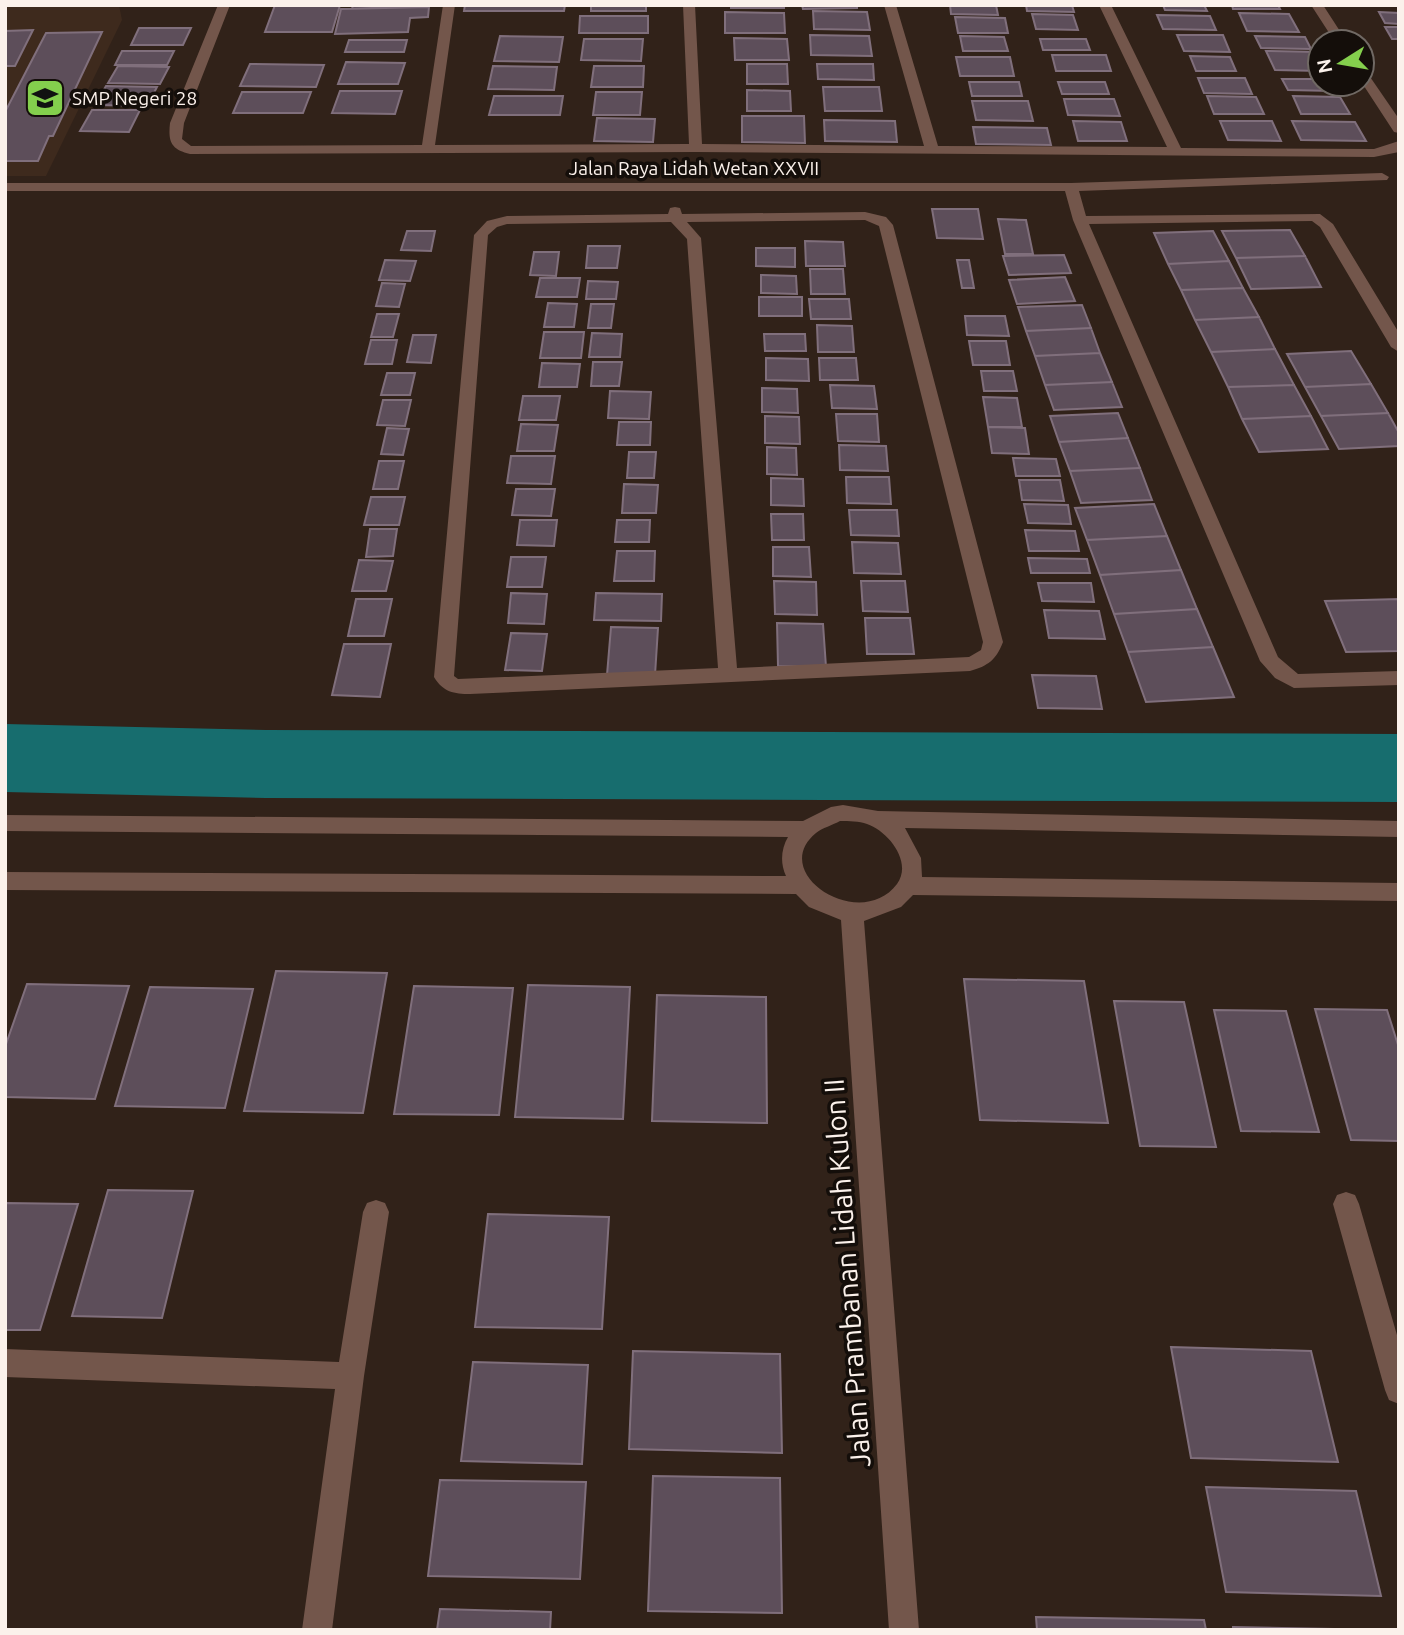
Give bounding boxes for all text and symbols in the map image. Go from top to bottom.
north arrow [1306,28,1376,98]
text: N [1312,57,1336,75]
school or university icon: SMP Negeri 28 [24,77,66,119]
place label: SMP Negeri 28 [72,87,197,109]
street label: Jalan Raya Lidah Wetan XXVII [569,157,819,179]
street label: Jalan Prambanan Lidah Kulon II [817,1078,876,1468]

